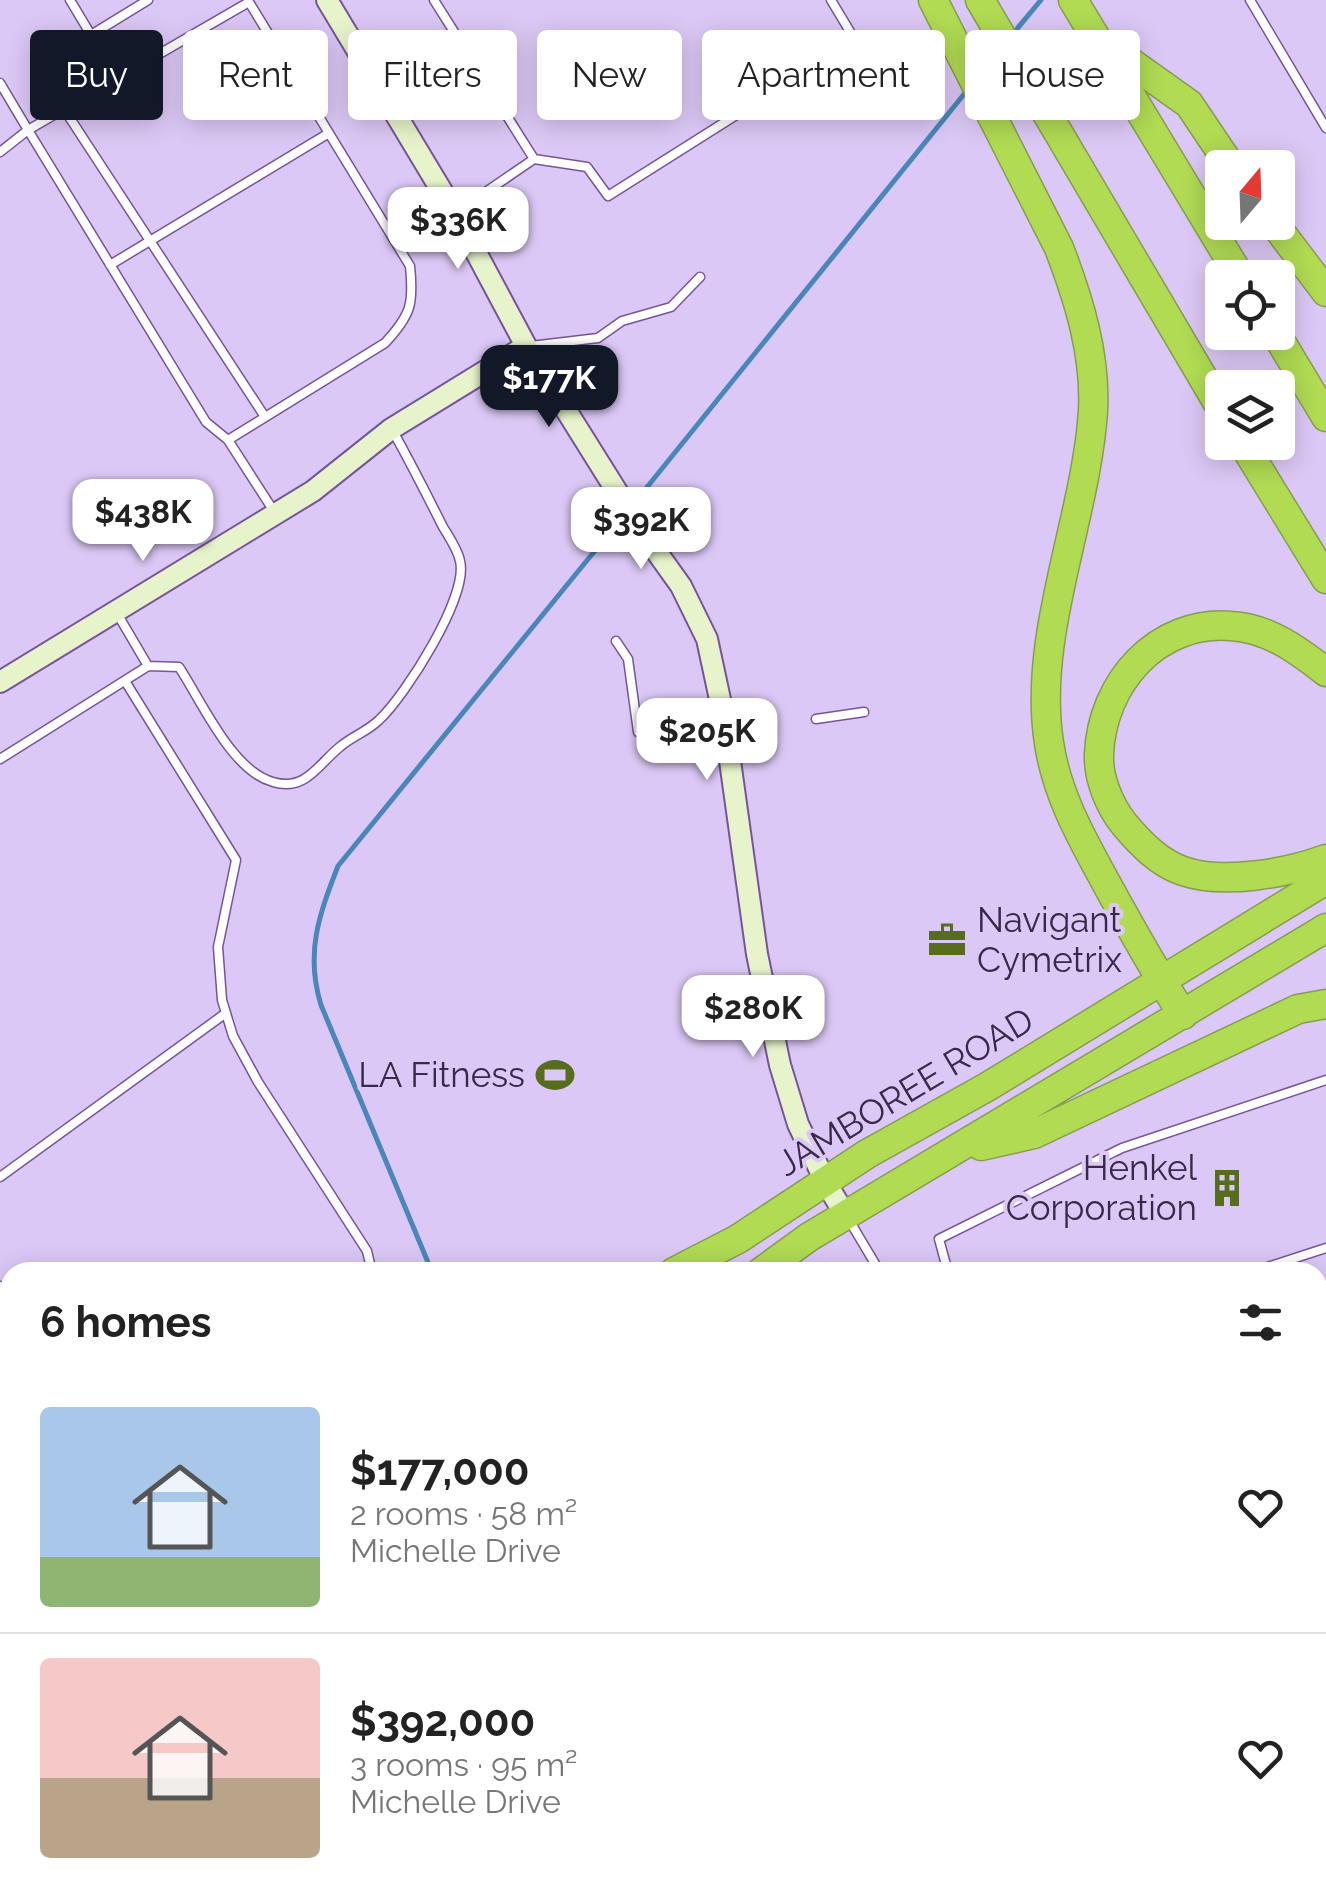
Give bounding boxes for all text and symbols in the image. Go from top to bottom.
chip: Buy [30,30,163,120]
chip: Rent [183,30,328,120]
chip: Filters [348,30,517,120]
chip: New [537,30,682,120]
chip: Apartment [702,30,945,120]
chip: House [965,30,1140,120]
north arrow [1205,150,1295,240]
map controls [1205,150,1295,460]
pin: $336K [388,187,528,272]
text: $336K [410,201,506,238]
button: locate [1205,260,1295,350]
pin: $177K [479,345,619,430]
text: $177K [502,359,596,396]
button: layers [1205,370,1295,460]
pin: $438K [73,479,213,564]
pin: $392K [571,487,711,572]
text: $438K [94,493,192,530]
text: $392K [593,501,689,538]
pin: $205K [637,698,777,783]
text: $205K [658,712,756,749]
place label: Navigant Cymetrix [977,899,1122,980]
office icon: Navigant Cymetrix [926,919,968,961]
pin: $280K [683,975,823,1060]
text: $280K [704,989,802,1026]
street label: JAMBOREE ROAD [769,999,1040,1184]
place label: LA Fitness [358,1054,525,1095]
sports icon: LA Fitness [534,1054,576,1096]
place label: Henkel Corporation [1006,1147,1197,1228]
building icon: Henkel Corporation [1206,1167,1248,1209]
icon: filters [1233,1295,1288,1350]
text: 6 homes [40,1298,211,1347]
text: $177,000 [350,1446,530,1495]
icon: home [120,1447,240,1567]
icon: heart [1233,1480,1288,1535]
text: 2 rooms · 58 m² [350,1495,577,1532]
text: Michelle Drive [350,1532,561,1569]
text: $392,000 [350,1697,535,1746]
icon: home [120,1698,240,1818]
icon: heart [1233,1731,1288,1786]
text: 3 rooms · 95 m² [350,1746,577,1783]
text: Michelle Drive [350,1783,561,1820]

